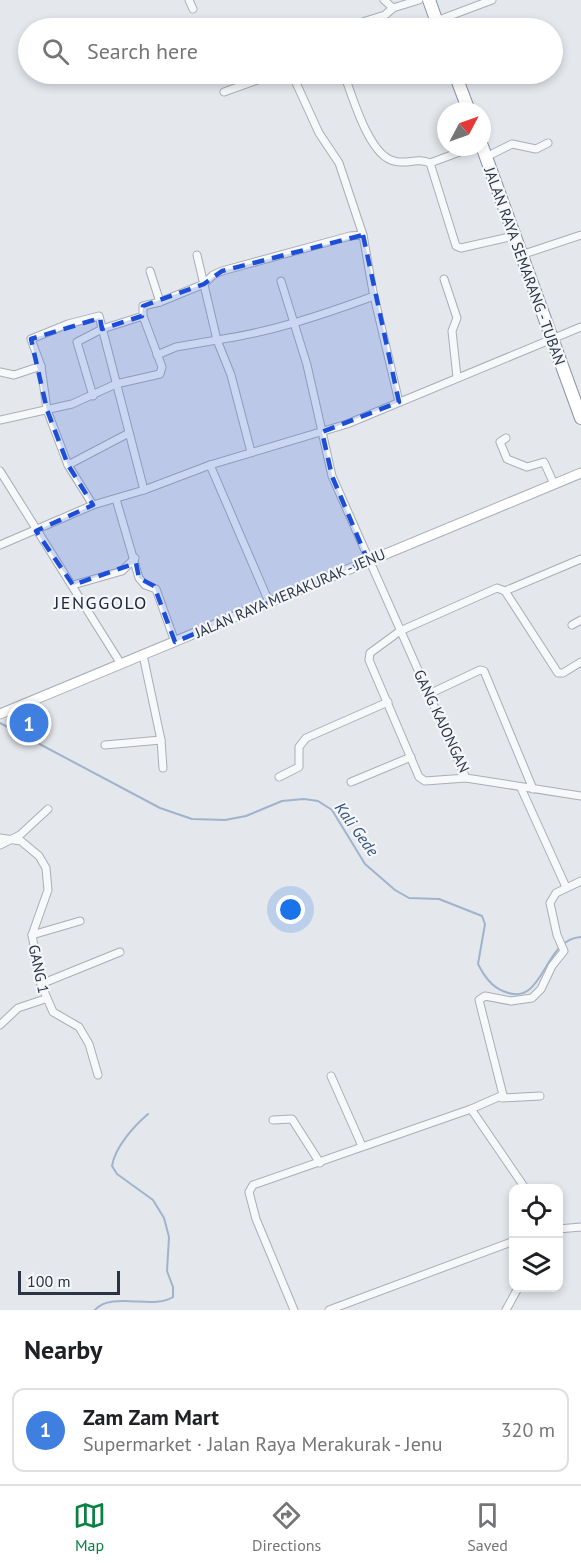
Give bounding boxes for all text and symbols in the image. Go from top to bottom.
search box [18,18,563,84]
icon: search [39,35,72,68]
text: Search here [87,37,198,65]
north arrow [437,102,491,156]
street label: JALAN RAYA SEMARANG - TUBAN [480,164,570,368]
street label: JALAN RAYA MERAKURAK - JENU [191,544,388,642]
district label: JENGGOLO [53,591,148,614]
street label: GANG KAJONGAN [410,666,474,776]
pin: 1 [9,700,48,746]
water label: Kali Gede [331,798,384,860]
your location [276,895,305,924]
street label: GANG 1 [25,943,53,995]
map controls [509,1184,563,1292]
button: locate [509,1184,563,1238]
button: layers [509,1238,563,1292]
scale bar [18,1268,120,1296]
text: 100 m [27,1271,70,1291]
text: Nearby [24,1333,102,1366]
text: Zam Zam Mart [83,1403,219,1431]
text: 1 [40,1417,51,1443]
text: 320 m [501,1417,555,1443]
text: Supermarket · Jalan Raya Merakurak - Jenu [83,1431,443,1457]
tab: Map [73,1499,106,1555]
tab: Directions [252,1499,321,1555]
tab: Saved [467,1499,508,1555]

